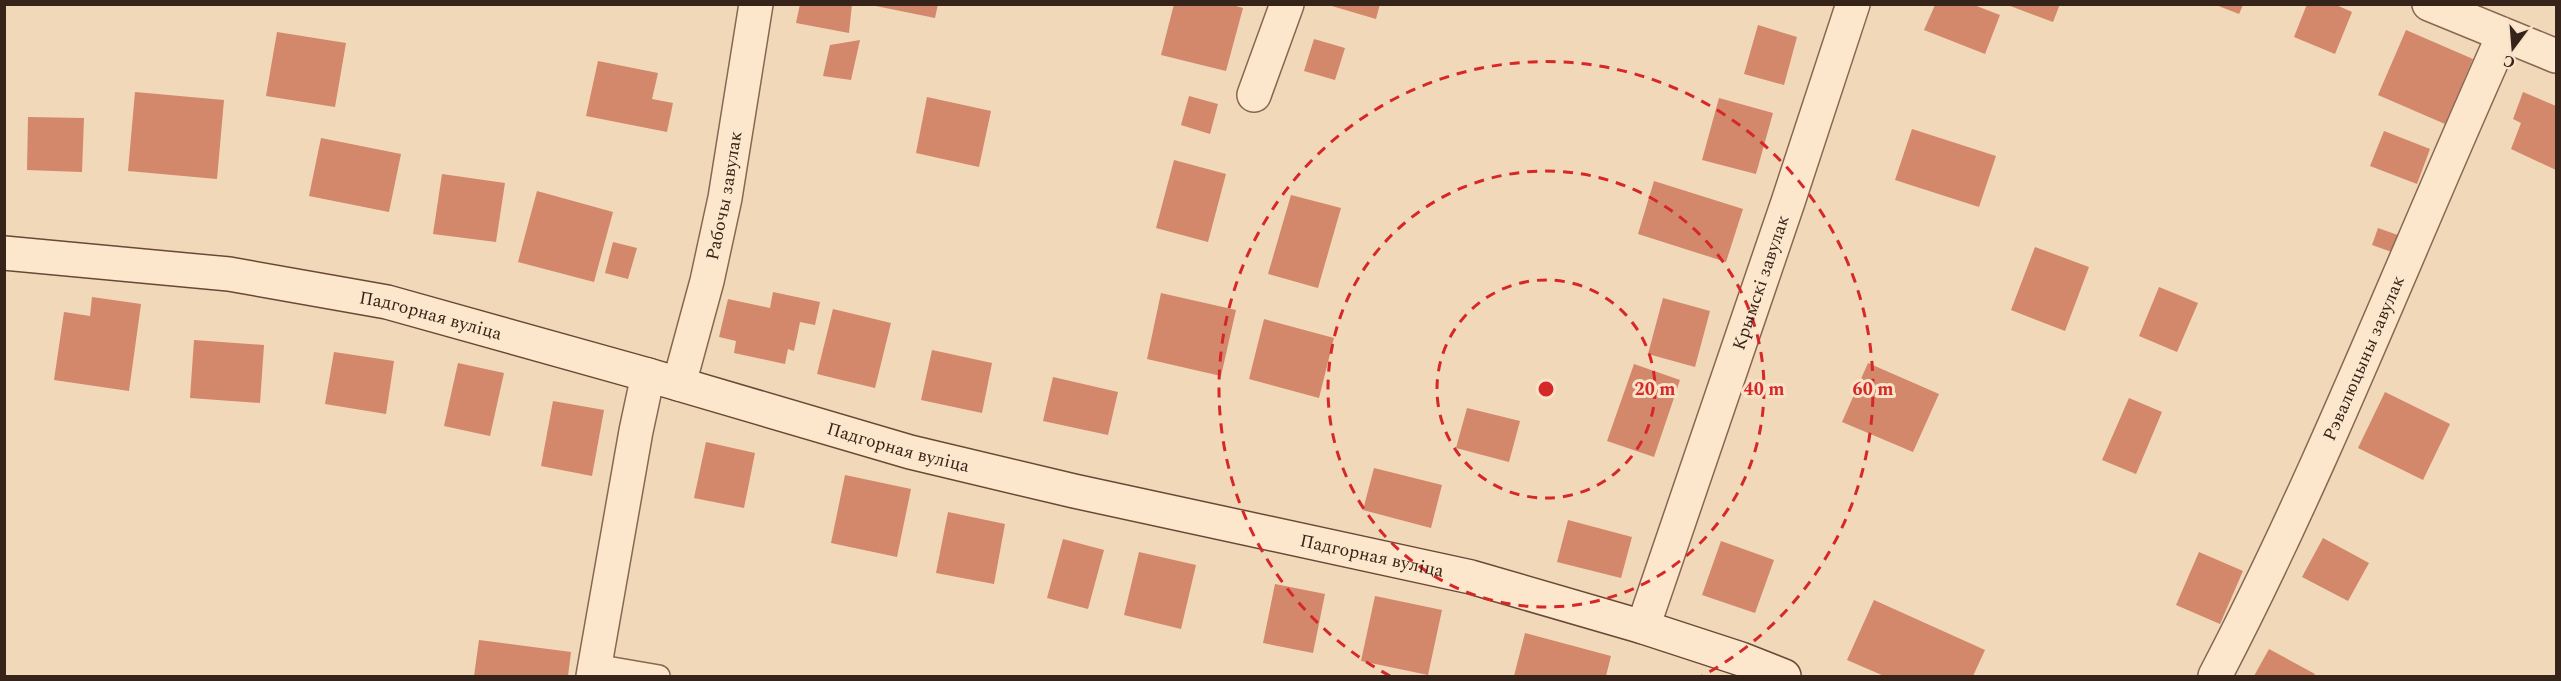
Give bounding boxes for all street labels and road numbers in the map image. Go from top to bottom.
street label: Рабочы завулак [698,129,749,262]
street label: Крымскі завулак [1725,211,1796,354]
street label: Рэвалюцыны завулак [2316,271,2411,445]
street label: Падгорная вуліца [357,284,505,347]
street label: Падгорная вуліца [824,415,973,479]
street label: Падгорная вуліца [1297,527,1447,584]

